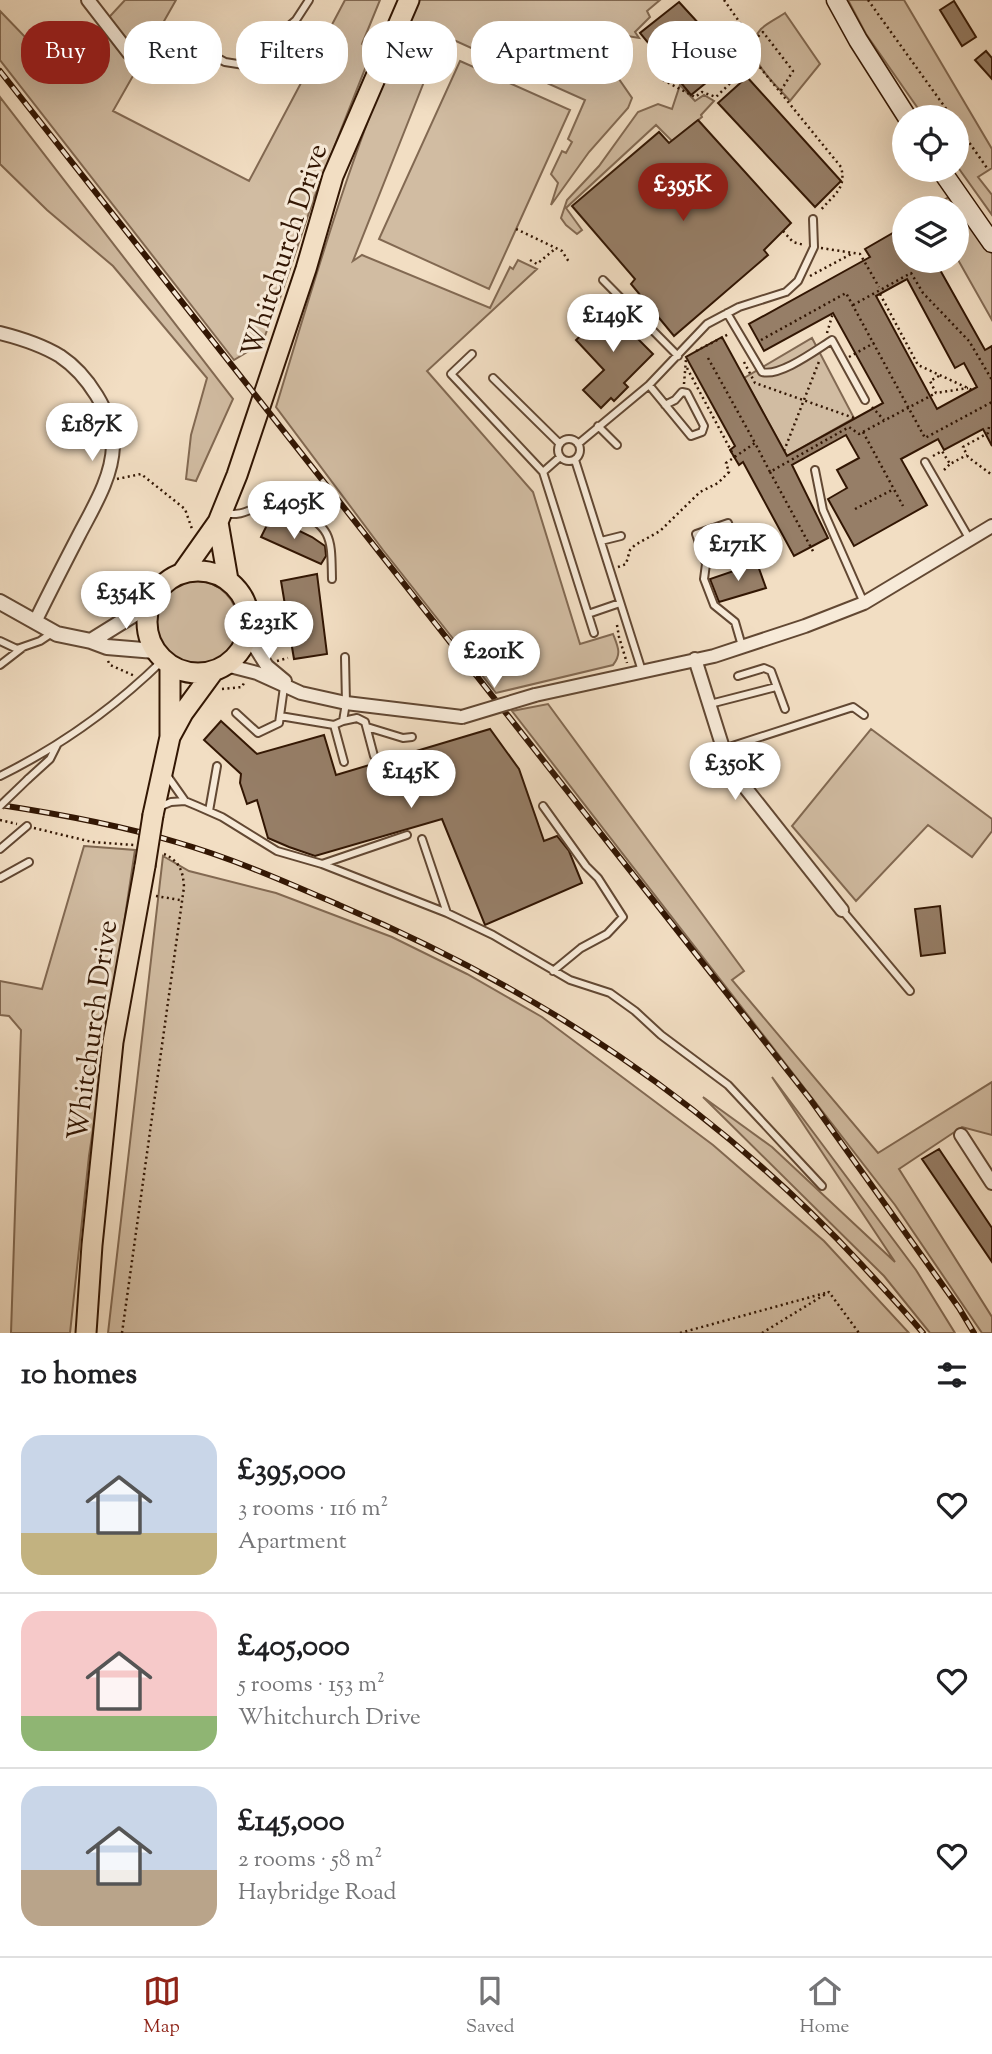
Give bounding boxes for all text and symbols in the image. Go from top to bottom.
chip: Buy [21,21,110,84]
chip: Rent [124,21,222,84]
chip: Filters [236,21,348,84]
chip: New [362,21,457,84]
chip: Apartment [471,21,633,84]
chip: House [647,21,761,84]
map controls [892,105,969,273]
button: locate [892,105,969,182]
street label: Whitchurch Drive [232,139,339,363]
pin: £395K [634,164,732,223]
text: £395K [654,169,712,202]
button: layers [892,196,969,273]
pin: £149K [564,294,662,354]
text: £149K [583,300,643,333]
pin: £187K [43,404,141,463]
text: £187K [62,409,122,442]
pin: £405K [245,482,343,541]
text: £405K [264,487,324,520]
pin: £171K [689,524,787,583]
text: £171K [710,529,766,562]
pin: £354K [77,572,175,631]
text: £354K [97,577,155,610]
pin: £231K [220,602,318,661]
text: £231K [240,607,298,640]
pin: £201K [445,630,543,690]
text: £201K [464,636,524,669]
pin: £350K [686,742,784,802]
text: £350K [706,748,764,781]
pin: £145K [362,750,460,810]
text: £145K [383,756,439,789]
street label: Whitchurch Drive [59,917,129,1143]
text: 10 homes [21,1354,137,1397]
icon: filters [933,1356,971,1394]
text: £395,000 [238,1450,346,1493]
icon: home [77,1463,161,1547]
icon: heart [933,1486,971,1524]
text: 3 rooms · 116 m² [238,1493,388,1526]
text: Apartment [238,1526,347,1559]
text: £405,000 [238,1626,350,1669]
icon: home [77,1639,161,1723]
icon: heart [933,1662,971,1700]
text: 5 rooms · 153 m² [238,1669,385,1702]
text: Whitchurch Drive [238,1702,421,1735]
text: £145,000 [238,1801,345,1844]
icon: home [77,1814,161,1898]
icon: heart [933,1837,971,1875]
text: 2 rooms · 58 m² [238,1844,382,1877]
text: Haybridge Road [238,1877,397,1910]
tab: Map [143,1972,181,2041]
tab: Saved [466,1972,514,2041]
tab: Home [800,1972,849,2041]

